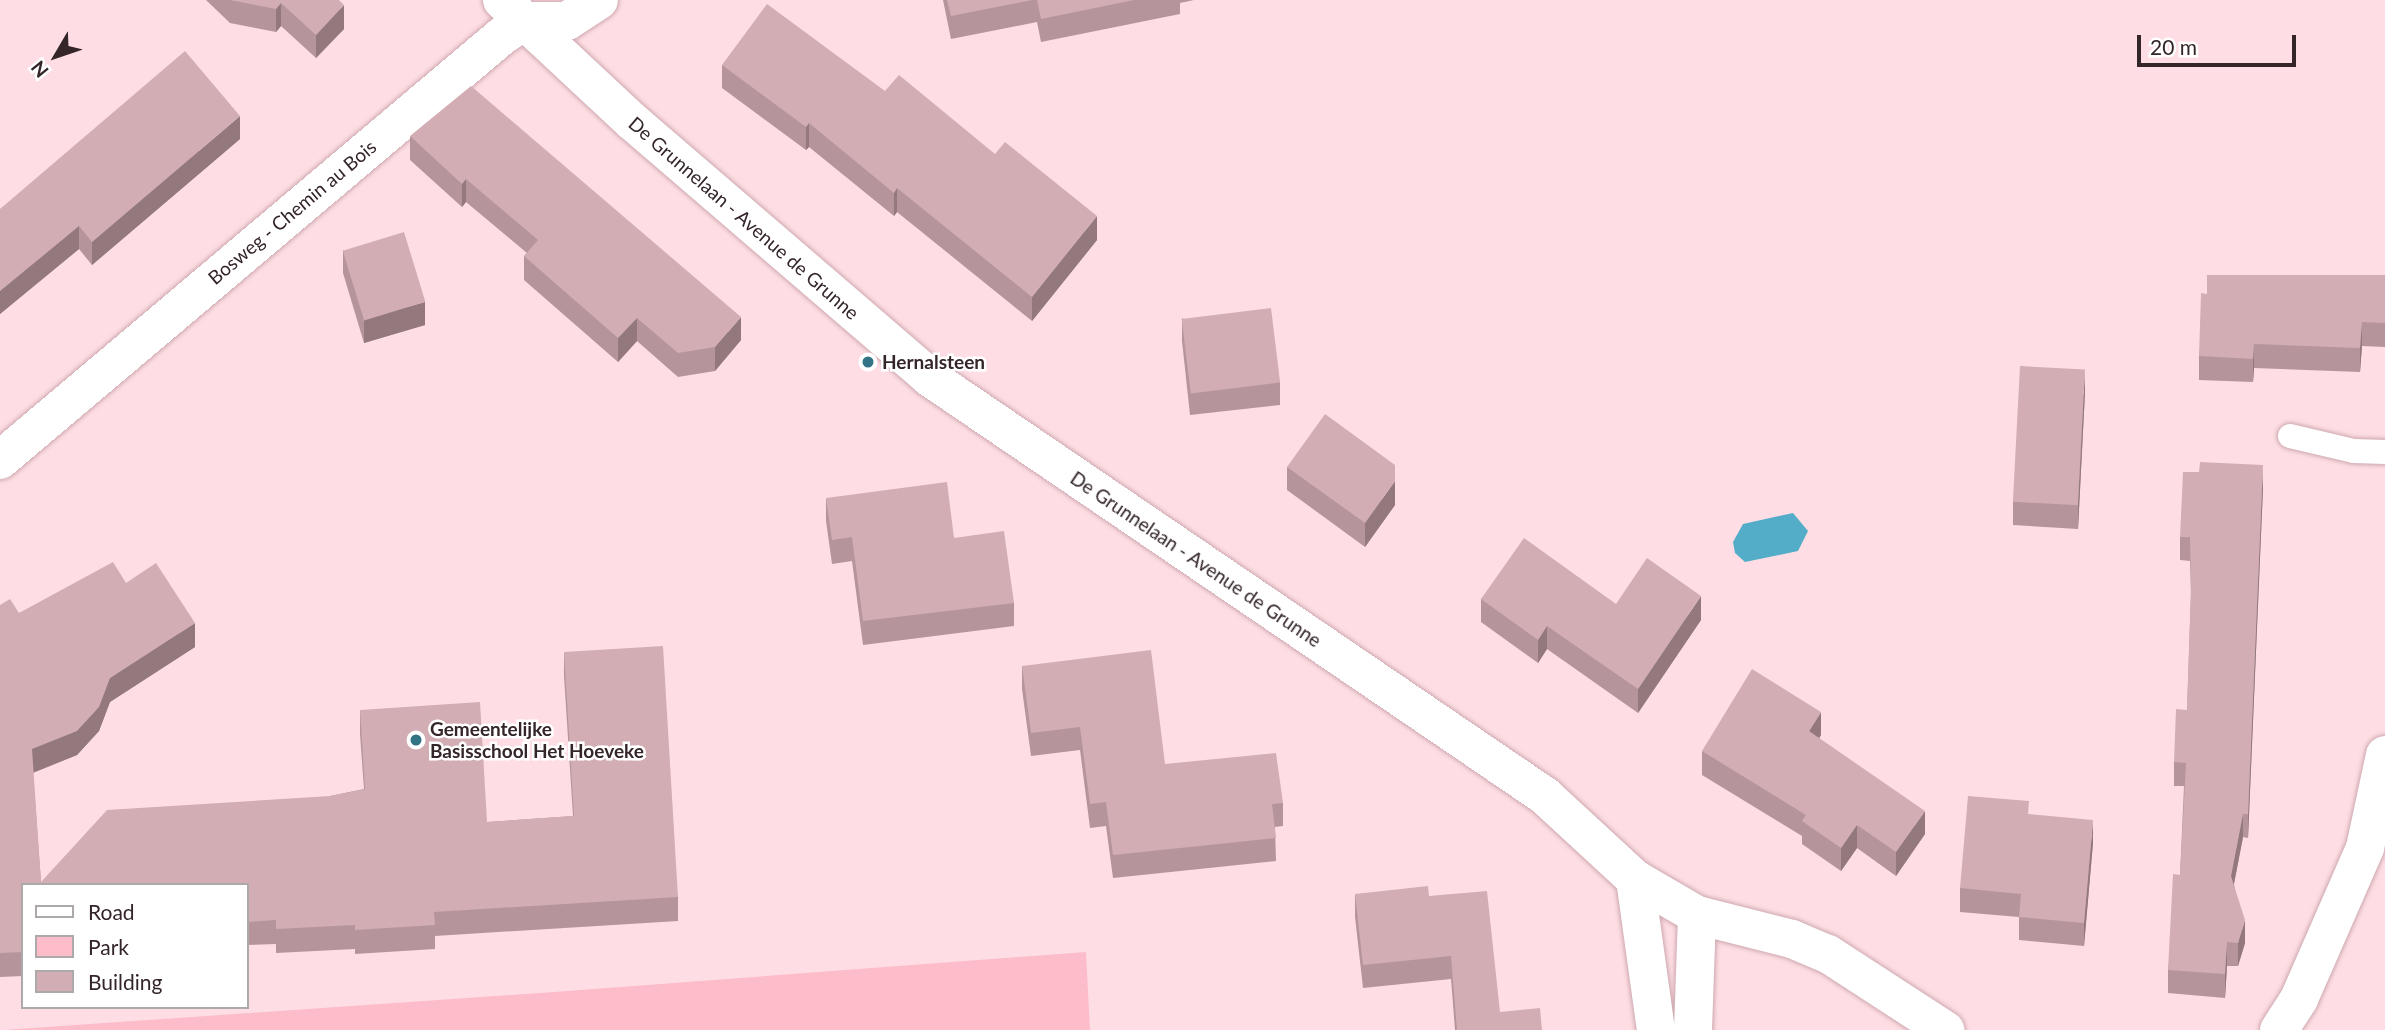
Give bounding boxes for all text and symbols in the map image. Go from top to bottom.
north arrow [21,21,91,91]
scale bar [2140,21,2299,65]
text: 20 m [2150,34,2197,59]
text: N [26,57,53,82]
street label: De Grunnelaan - Avenue de Grunne [624,112,864,324]
street label: Bosweg - Chemin au Bois [203,135,381,289]
place label: Hernalsteen [882,351,985,373]
marker: Hernalsteen [860,354,876,370]
street label: De Grunnelaan - Avenue de Grunne [1066,466,1326,652]
place label: Gemeentelijke Basisschool Het Hoeveke [430,718,644,762]
marker: Gemeentelijke Basisschool Het Hoeveke [408,732,424,748]
legend [21,883,248,1009]
text: Road [88,899,135,924]
text: Park [88,934,129,959]
text: Building [88,969,163,994]

